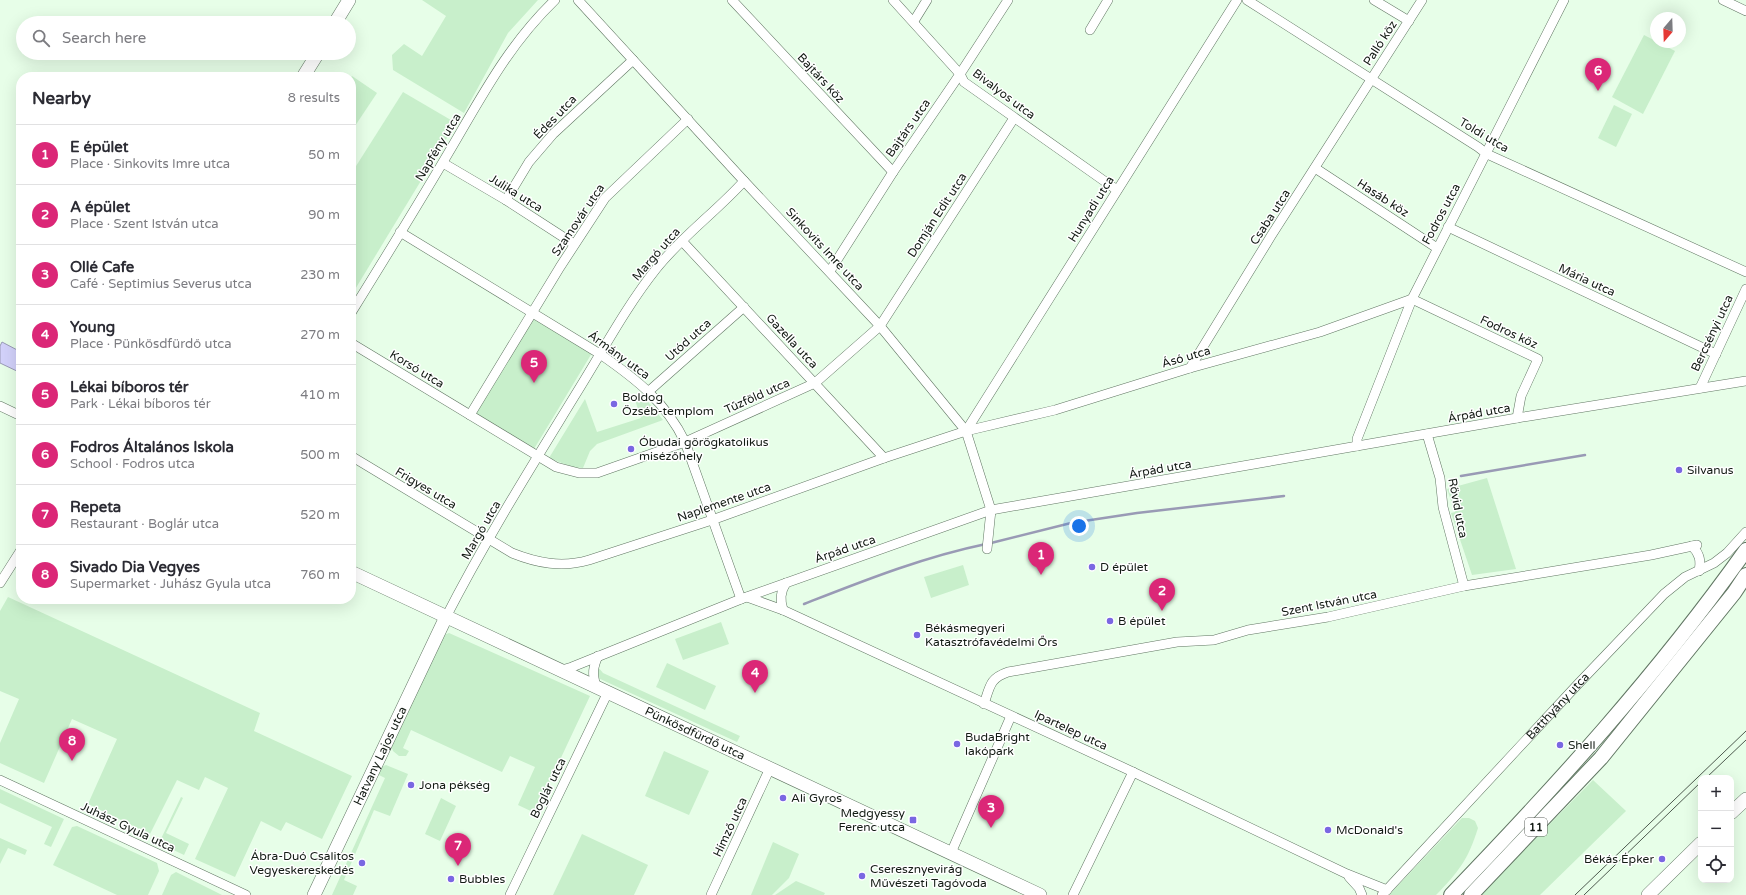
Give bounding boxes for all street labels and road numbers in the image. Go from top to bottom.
street label: Palló köz [1360,18,1400,68]
street label: Bajtárs köz [795,50,847,106]
street label: Bivalyos utca [970,66,1038,122]
street label: Édes utca [531,92,579,142]
street label: Bajtárs utca [883,96,933,160]
street label: Napfény utca [412,111,464,183]
street label: Toldi utca [1457,115,1511,155]
street label: Domján Edit utca [904,170,970,260]
street label: Julika utca [487,171,545,215]
street label: Hunyadi utca [1065,173,1117,245]
street label: Hasáb köz [1355,176,1411,220]
street label: Szamovár utca [549,181,607,259]
street label: Fodros utca [1419,181,1463,247]
street label: Csaba utca [1247,187,1293,247]
street label: Sinkovits Imre utca [783,205,867,293]
street label: Margó utca [629,225,683,283]
street label: Mária utca [1557,261,1617,299]
street label: Bercsényi utca [1688,292,1736,374]
street label: Gazella utca [763,311,821,371]
street label: Fodros köz [1478,313,1540,351]
street label: Utód utca [662,316,714,364]
street label: Ármány utca [585,328,653,382]
street label: Ásó utca [1160,343,1212,371]
street label: Korsó utca [387,347,447,391]
street label: Tűzföld utca [722,375,792,417]
street label: Árpád utca [1447,401,1511,425]
street label: Árpád utca [1128,457,1192,481]
street label: Frigyes utca [393,464,459,512]
street label: Rövid utca [1445,477,1471,539]
street label: Naplemente utca [675,479,773,525]
street label: Margó utca [459,498,503,562]
street label: Árpád utca [813,532,877,566]
street label: Szent István utca [1280,587,1378,619]
street label: Batthyány utca [1523,670,1592,742]
street label: Hatvany Lajos utca [351,704,410,808]
street label: Pünkösdfürdő utca [643,704,747,763]
street label: Ipartelep utca [1032,707,1110,753]
street label: Boglár utca [527,755,569,821]
street label: Hímző utca [710,795,750,859]
street label: Juhász Gyula utca [79,799,177,855]
road number: 11 [1525,818,1547,836]

